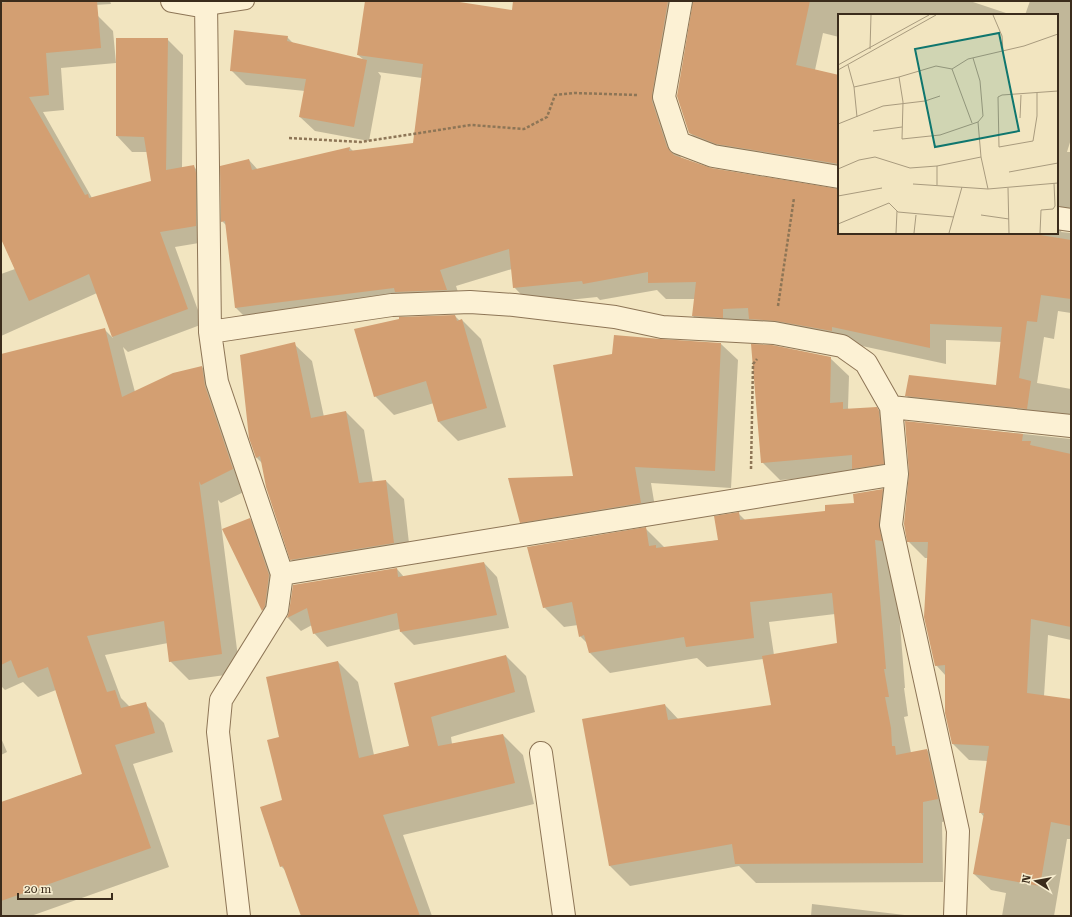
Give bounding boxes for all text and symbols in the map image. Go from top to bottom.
inset map [838,14,1058,234]
north arrow [1016,861,1056,901]
text: N [1019,873,1034,885]
scale bar [18,875,112,901]
text: 20 m [24,882,51,896]

